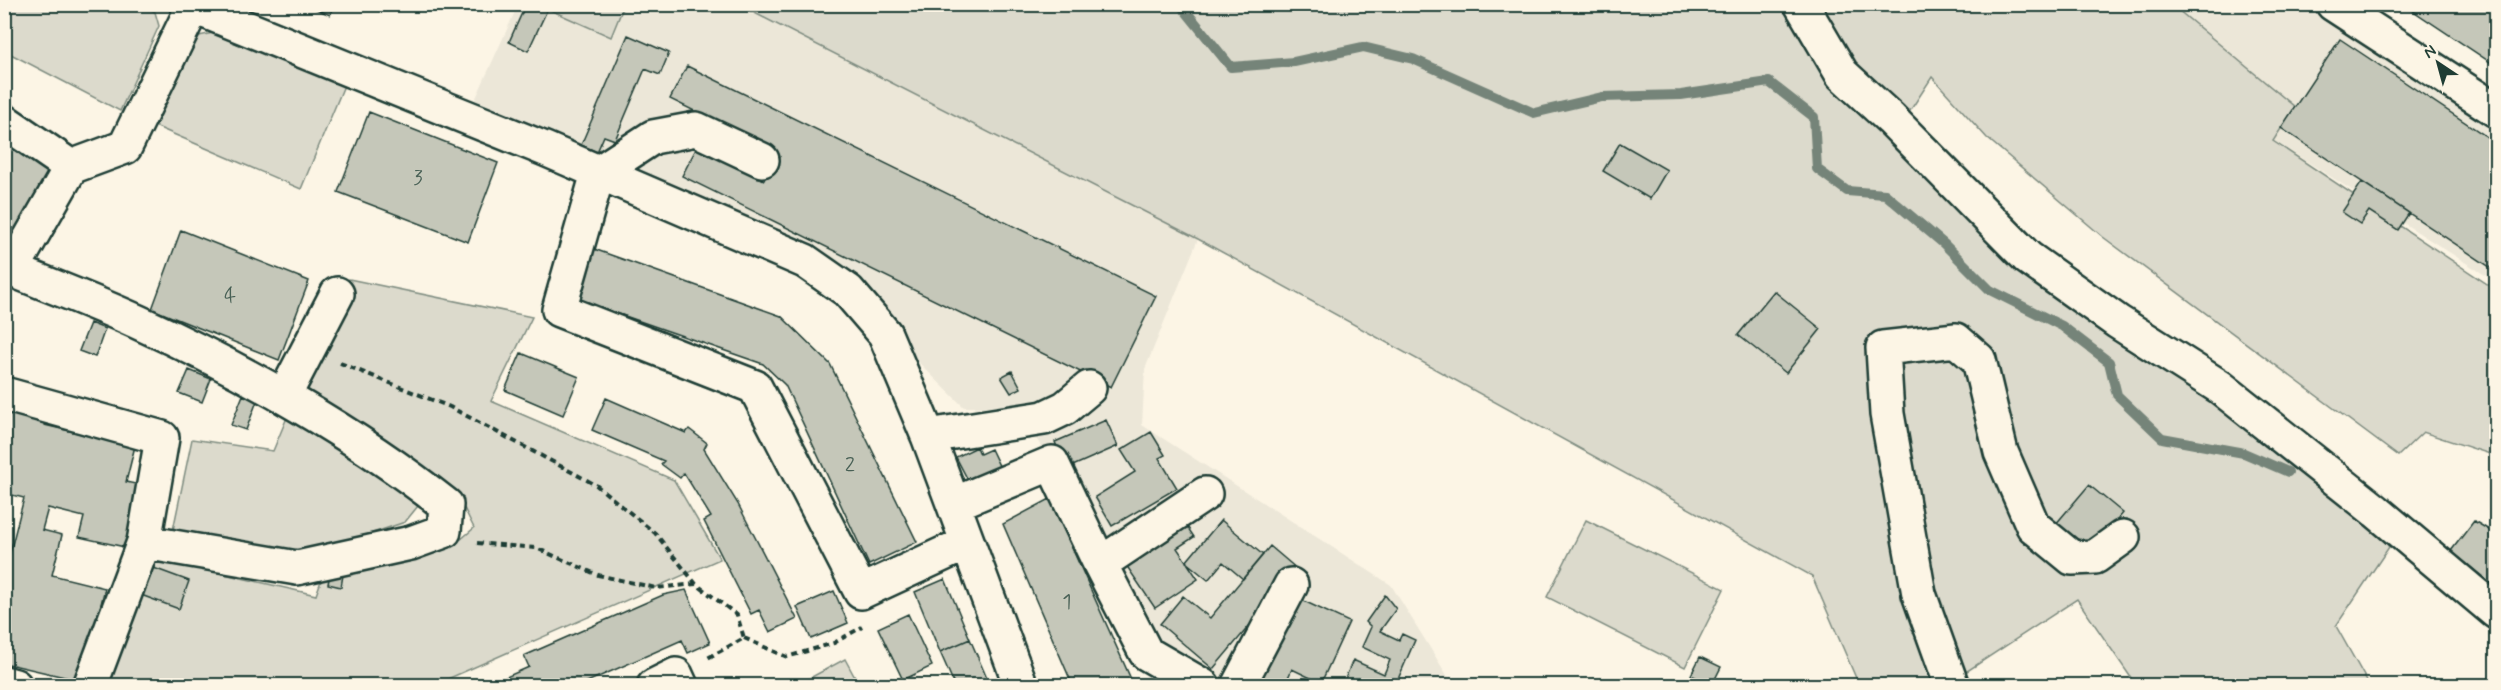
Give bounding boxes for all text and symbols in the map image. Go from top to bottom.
north arrow [2408,33,2468,93]
text: N [2420,40,2441,64]
house number: 3 [413,164,423,192]
house number: 4 [224,282,236,310]
house number: 2 [845,451,855,479]
house number: 1 [1062,588,1072,616]

